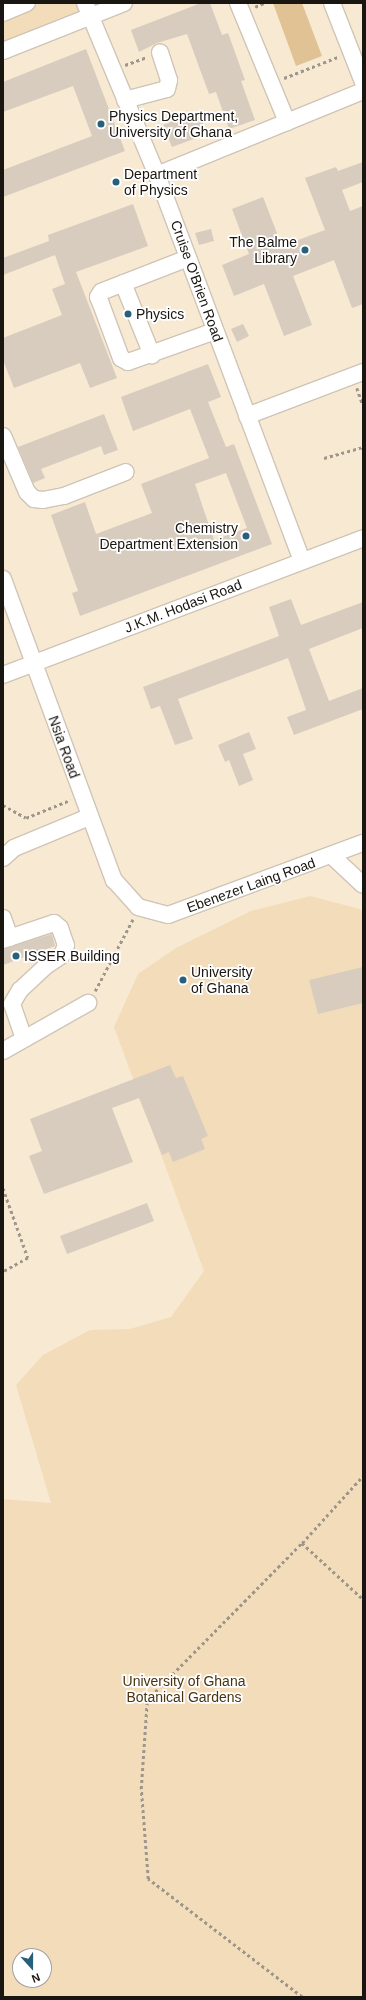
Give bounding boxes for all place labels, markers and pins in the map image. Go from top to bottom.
place label: Physics Department, University of Ghana [109,108,238,140]
marker: Physics Department, University of Ghana [96,119,106,129]
place label: Department of Physics [124,166,197,198]
marker: Department of Physics [111,177,121,187]
place label: The Balme Library [229,234,297,266]
marker: The Balme Library [300,245,310,255]
place label: Physics [136,306,184,322]
marker: Physics [123,309,133,319]
place label: Chemistry Department Extension [99,520,238,552]
marker: Chemistry Department Extension [241,531,251,541]
place label: ISSER Building [24,948,120,964]
marker: ISSER Building [11,951,21,961]
place label: University of Ghana [191,964,252,996]
marker: University of Ghana [178,975,188,985]

